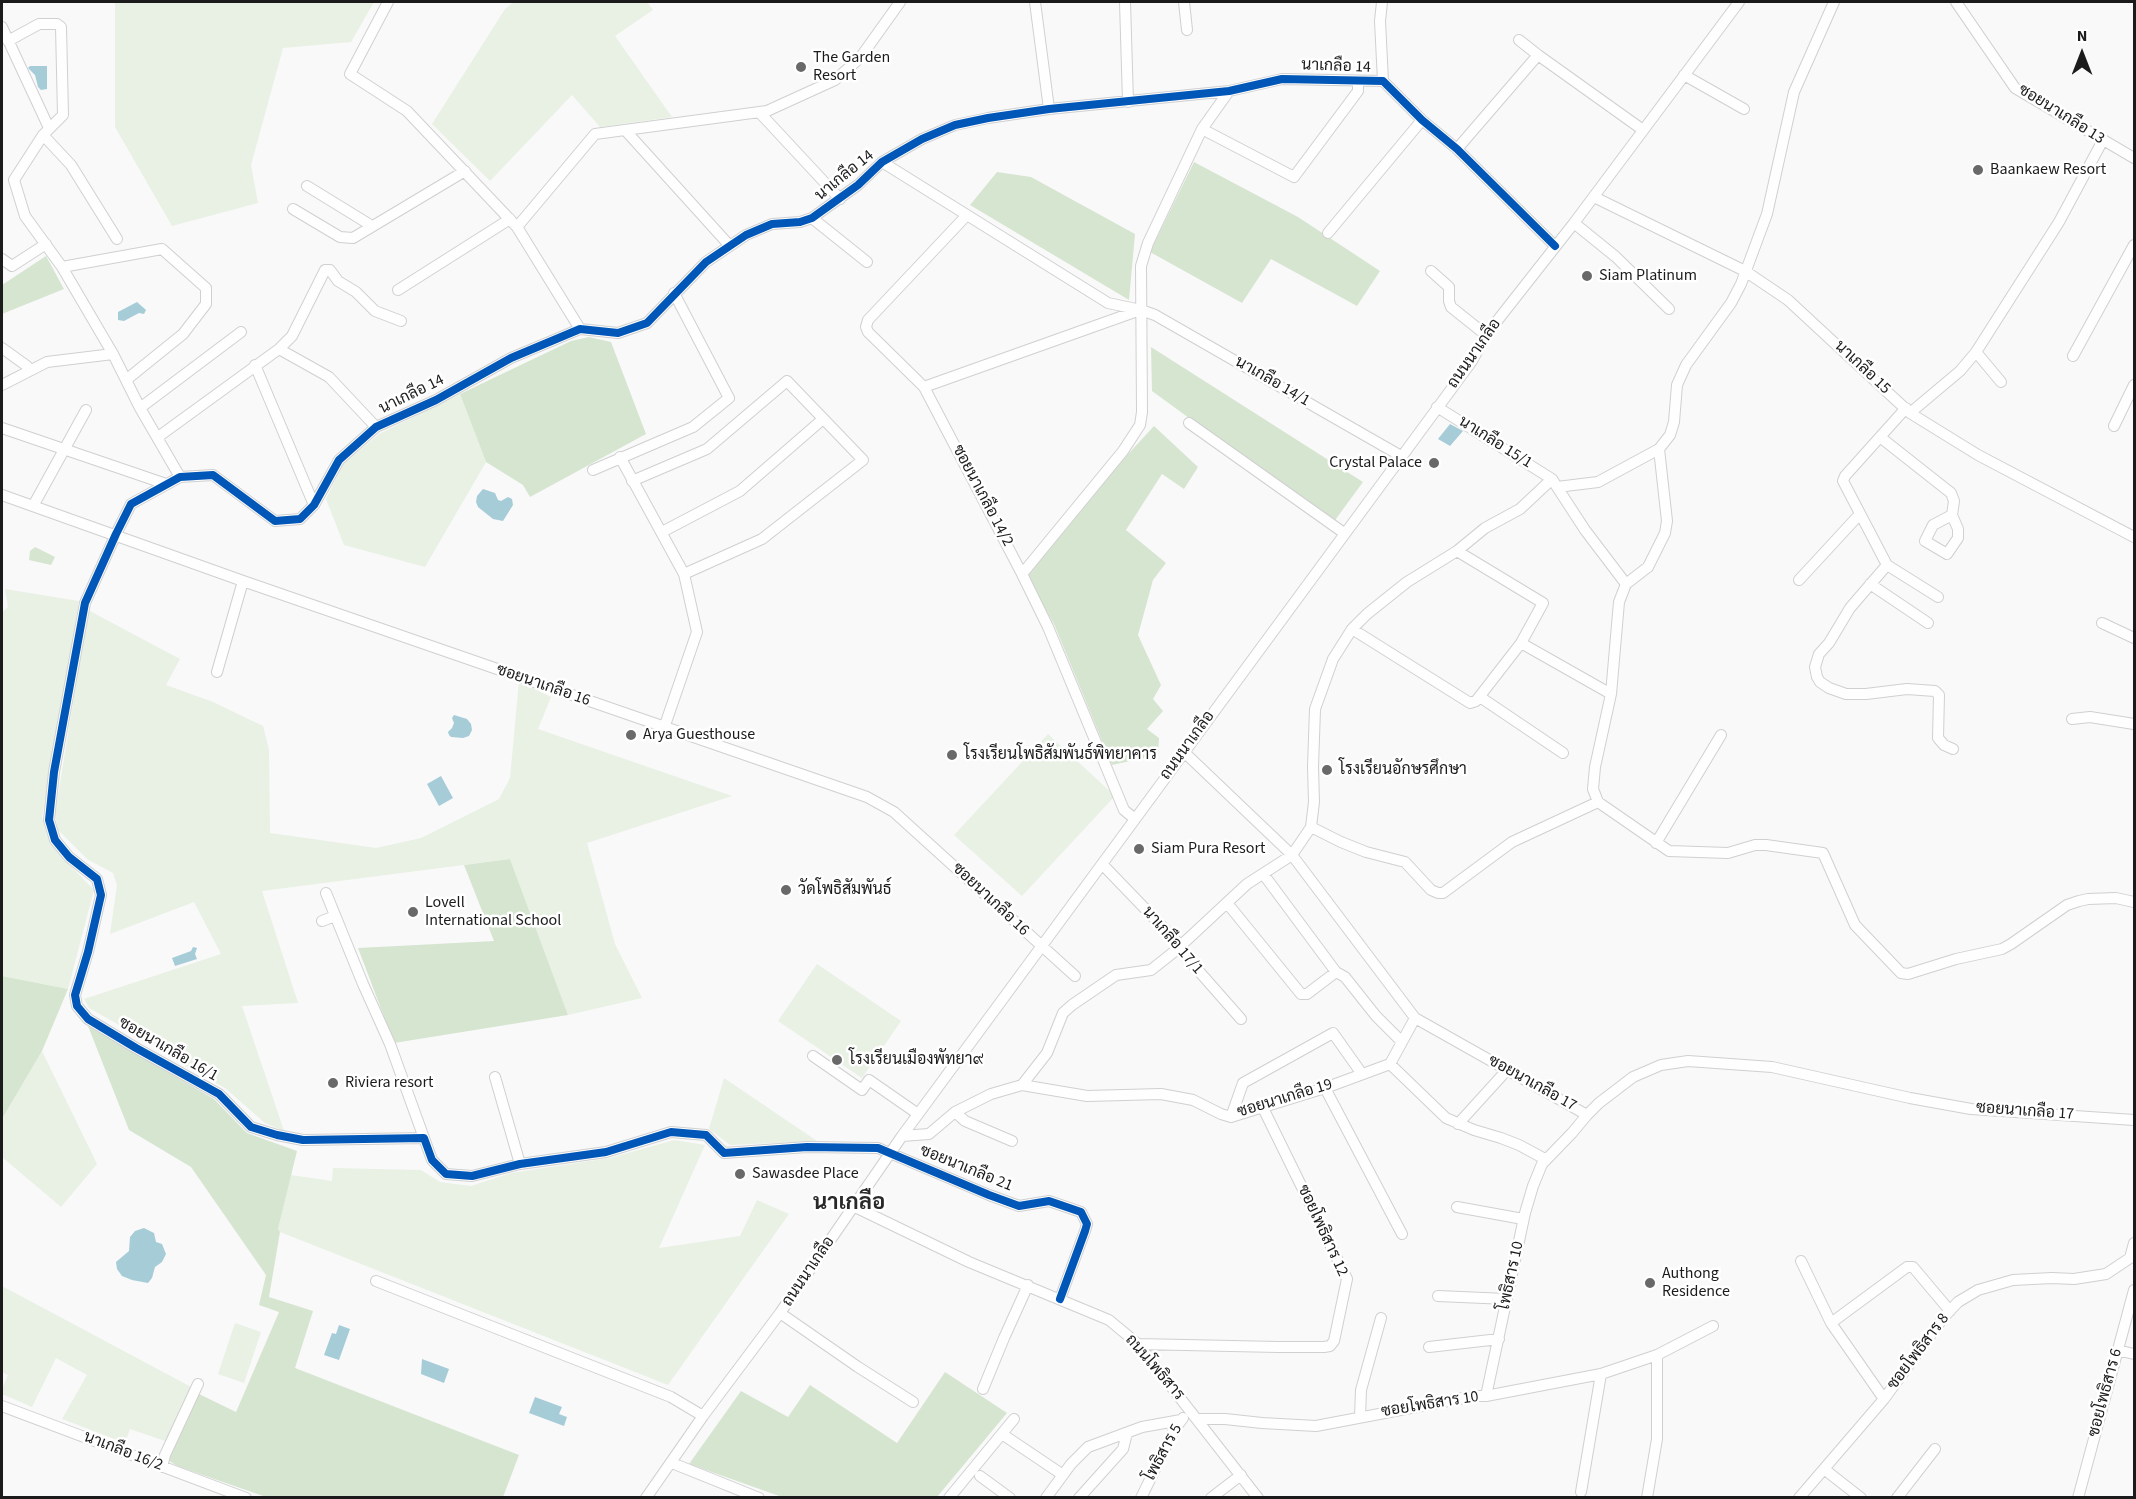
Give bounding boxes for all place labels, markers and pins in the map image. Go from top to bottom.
place label: The Garden Resort [813,48,890,86]
marker: The Garden Resort [794,60,808,74]
place label: Baankaew Resort [1990,160,2106,180]
marker: Baankaew Resort [1971,163,1985,177]
place label: Siam Platinum [1599,266,1697,286]
marker: Siam Platinum [1580,269,1594,283]
place label: Crystal Palace [1329,453,1422,473]
marker: Crystal Palace [1427,456,1441,470]
place label: Arya Guesthouse [643,725,755,745]
marker: Arya Guesthouse [624,728,638,742]
place label: โรงเรียนโพธิสัมพันธ์พิทยาคาร [964,745,1157,765]
marker: โรงเรียนโพธิสัมพันธ์พิทยาคาร [945,748,959,762]
place label: โรงเรียนอักษรศึกษา [1339,760,1467,780]
marker: โรงเรียนอักษรศึกษา [1320,763,1334,777]
place label: Siam Pura Resort [1151,839,1265,859]
marker: Siam Pura Resort [1132,842,1146,856]
place label: วัดโพธิสัมพันธ์ [798,880,891,900]
marker: วัดโพธิสัมพันธ์ [779,883,793,897]
place label: Lovell International School [425,893,561,931]
marker: Lovell International School [406,905,420,919]
place label: โรงเรียนเมืองพัทยา๙ [849,1050,984,1070]
marker: โรงเรียนเมืองพัทยา๙ [830,1053,844,1067]
place label: Riviera resort [345,1073,433,1093]
marker: Riviera resort [326,1076,340,1090]
place label: Sawasdee Place [752,1164,859,1184]
marker: Sawasdee Place [733,1167,747,1181]
place label: Authong Residence [1662,1264,1730,1302]
marker: Authong Residence [1643,1276,1657,1290]

